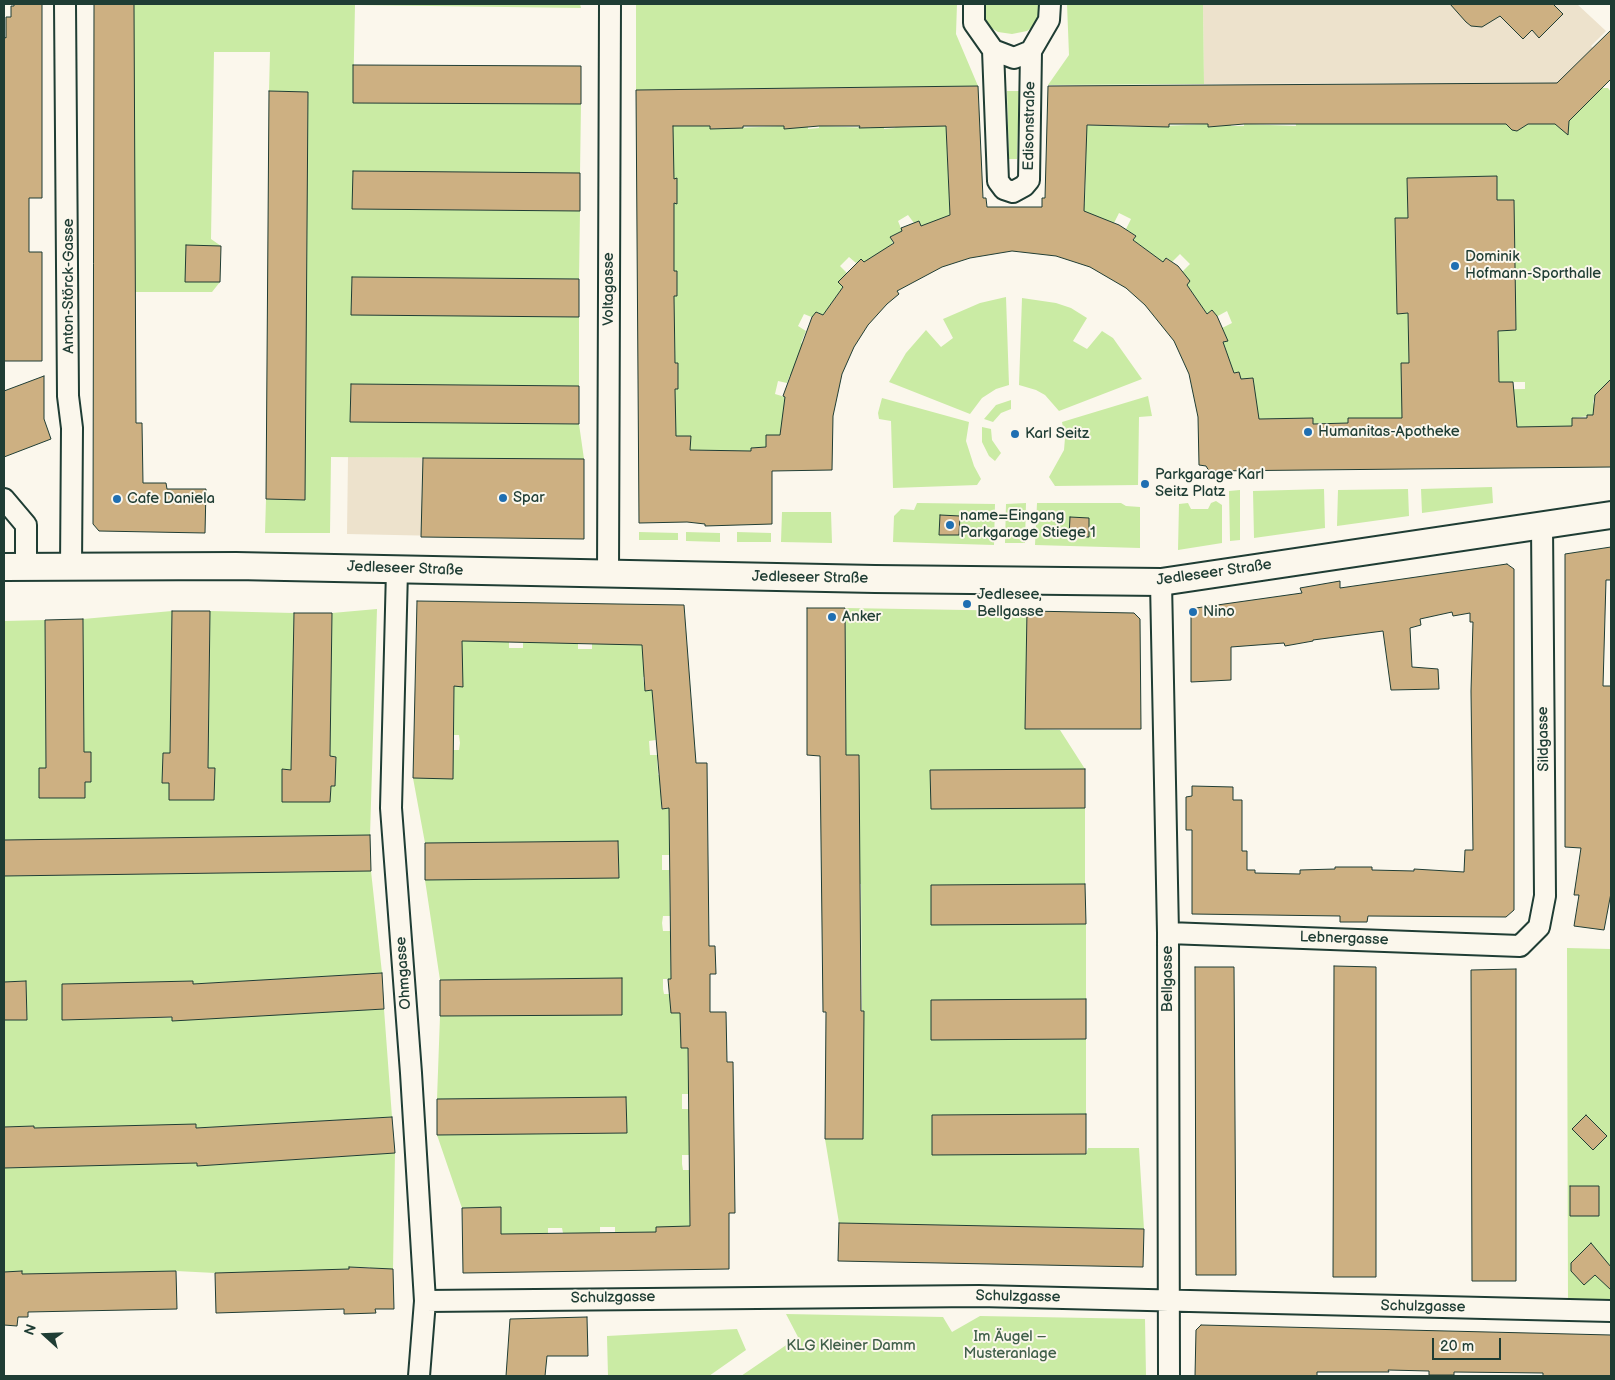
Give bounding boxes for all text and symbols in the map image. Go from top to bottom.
street label: Edisonstraße [1020,81,1040,171]
street label: Anton-Störck-Gasse [60,218,78,354]
place label: Dominik Hofmann-Sporthalle [1465,248,1601,283]
street label: Voltagasse [600,252,618,326]
marker: Dominik Hofmann-Sporthalle [1449,260,1461,272]
place label: Humanitas-Apotheke [1318,423,1460,441]
place label: Karl Seitz [1025,425,1089,443]
marker: Humanitas-Apotheke [1302,426,1314,438]
marker: Karl Seitz [1009,428,1021,440]
place label: Parkgarage Karl Seitz Platz [1155,466,1264,501]
marker: Parkgarage Karl Seitz Platz [1139,478,1151,490]
place label: Spar [513,489,545,507]
place label: Cafe Daniela [127,490,215,508]
marker: Spar [497,492,509,504]
marker: Cafe Daniela [111,493,123,505]
place label: name=Eingang Parkgarage Stiege 1 [960,507,1096,542]
marker: name=Eingang Parkgarage Stiege 1 [944,519,956,531]
street label: Jedleseer Straße [1155,556,1273,590]
street label: Jedleseer Straße [347,558,463,580]
street label: Jedleseer Straße [752,568,868,588]
place label: Jedlesee, Bellgasse [977,586,1044,621]
marker: Jedlesee, Bellgasse [961,598,973,610]
place label: Nino [1203,603,1235,621]
marker: Nino [1187,606,1199,618]
place label: Anker [842,608,881,626]
marker: Anker [826,611,838,623]
street label: Sildgasse [1534,706,1554,772]
street label: Lebnergasse [1299,928,1389,950]
street label: Ohmgasse [392,936,416,1010]
street label: Bellgasse [1159,946,1177,1012]
street label: Schulzgasse [975,1287,1061,1307]
street label: Schulzgasse [570,1288,656,1308]
street label: Schulzgasse [1380,1297,1466,1317]
north arrow [20,1310,70,1360]
text: N [21,1322,40,1338]
park label: Im Äugel – Musteranlage [963,1328,1057,1363]
scale bar [1435,1328,1504,1360]
park label: KLG Kleiner Damm [786,1337,916,1355]
text: 20 m [1440,1337,1474,1356]

